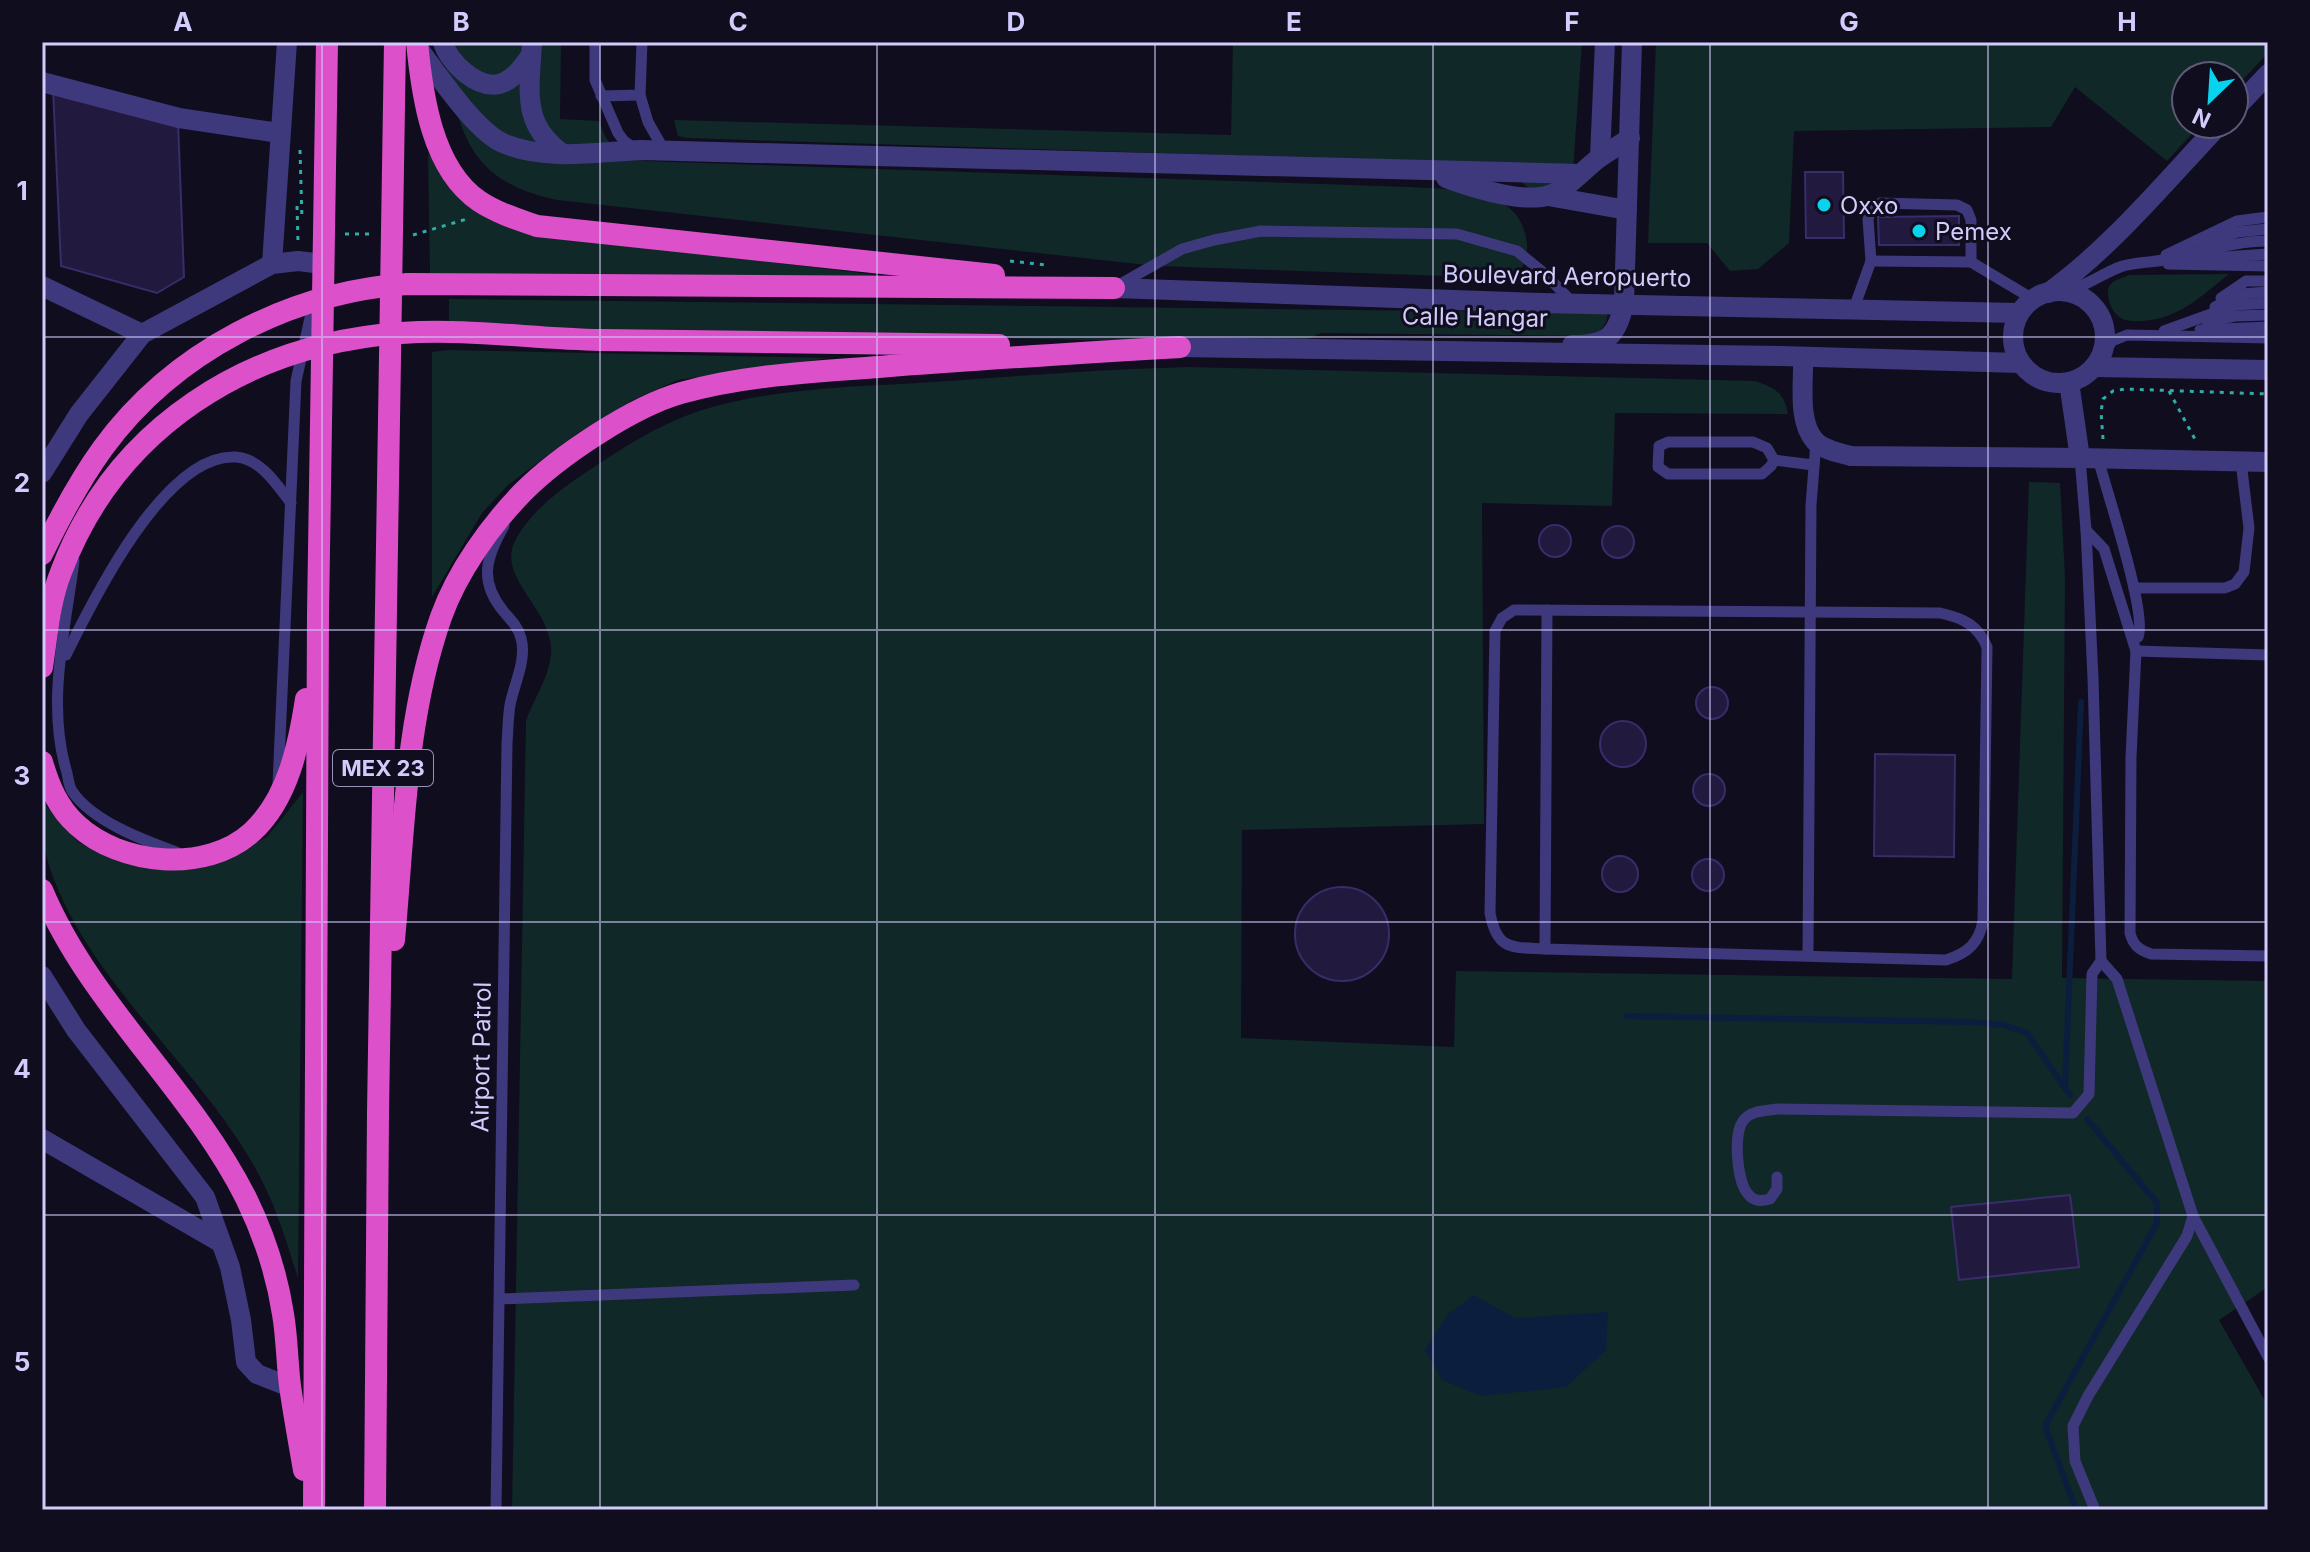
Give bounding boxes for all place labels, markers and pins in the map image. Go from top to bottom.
place label: Oxxo [1840,191,1898,220]
marker: Oxxo [1815,196,1833,214]
place label: Pemex [1935,217,2012,246]
marker: Pemex [1910,222,1928,240]

